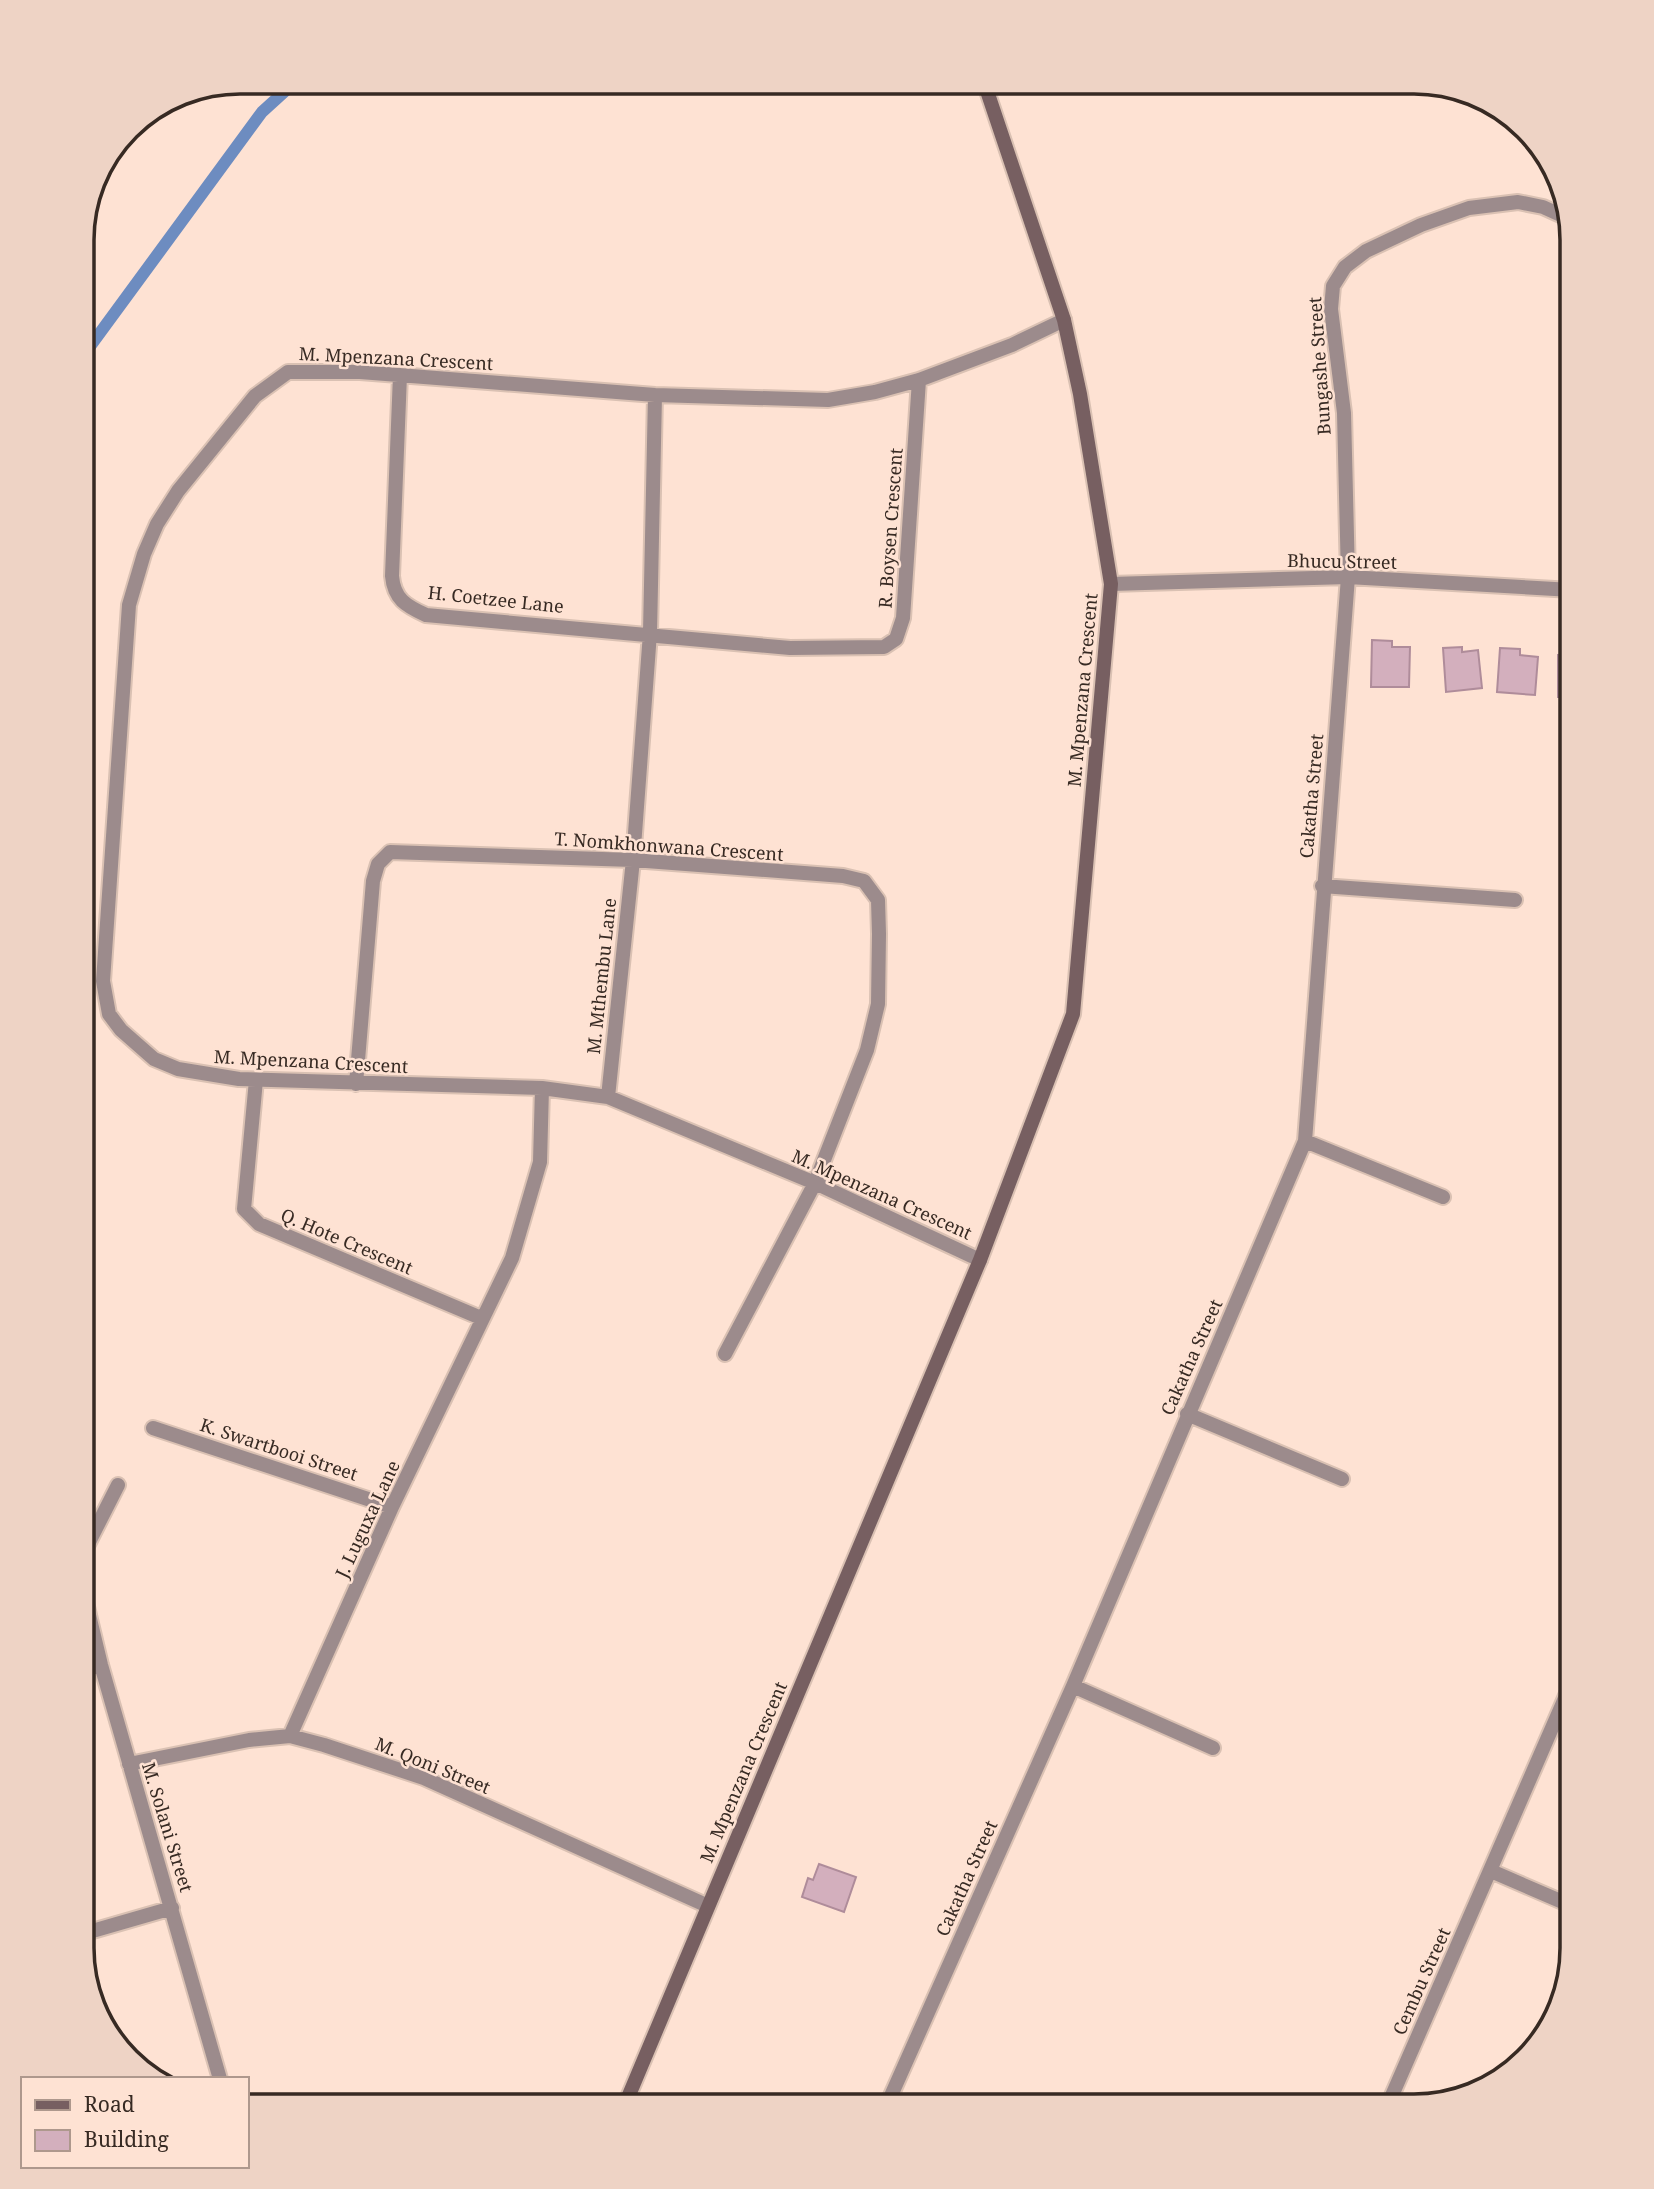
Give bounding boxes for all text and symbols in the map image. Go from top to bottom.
street label: Bungashe Street [1302,296,1336,436]
street label: M. Mpenzana Crescent [298,341,494,375]
street label: R. Boysen Crescent [872,447,908,609]
street label: Bhucu Street [1287,548,1397,574]
street label: H. Coetzee Lane [427,580,565,618]
street label: M. Mpenzana Crescent [1062,592,1102,788]
street label: Cakatha Street [1294,733,1328,859]
street label: T. Nomkhonwana Crescent [554,826,784,866]
street label: M. Mthembu Lane [581,897,621,1055]
street label: M. Mpenzana Crescent [213,1044,409,1078]
street label: M. Mpenzana Crescent [788,1143,976,1245]
street label: Q. Hote Crescent [277,1202,417,1280]
street label: Cakatha Street [1155,1295,1227,1419]
street label: K. Swartbooi Street [197,1412,361,1486]
street label: J. Luguxa Lane [329,1456,405,1583]
street label: M. Mpenzana Crescent [694,1678,792,1866]
street label: M. Qoni Street [372,1731,494,1799]
street label: M. Solani Street [137,1759,199,1895]
street label: Cakatha Street [930,1816,1002,1940]
street label: Cembu Street [1387,1924,1455,2038]
legend [21,2077,248,2168]
text: Road [84,2090,135,2118]
text: Building [84,2125,169,2153]

